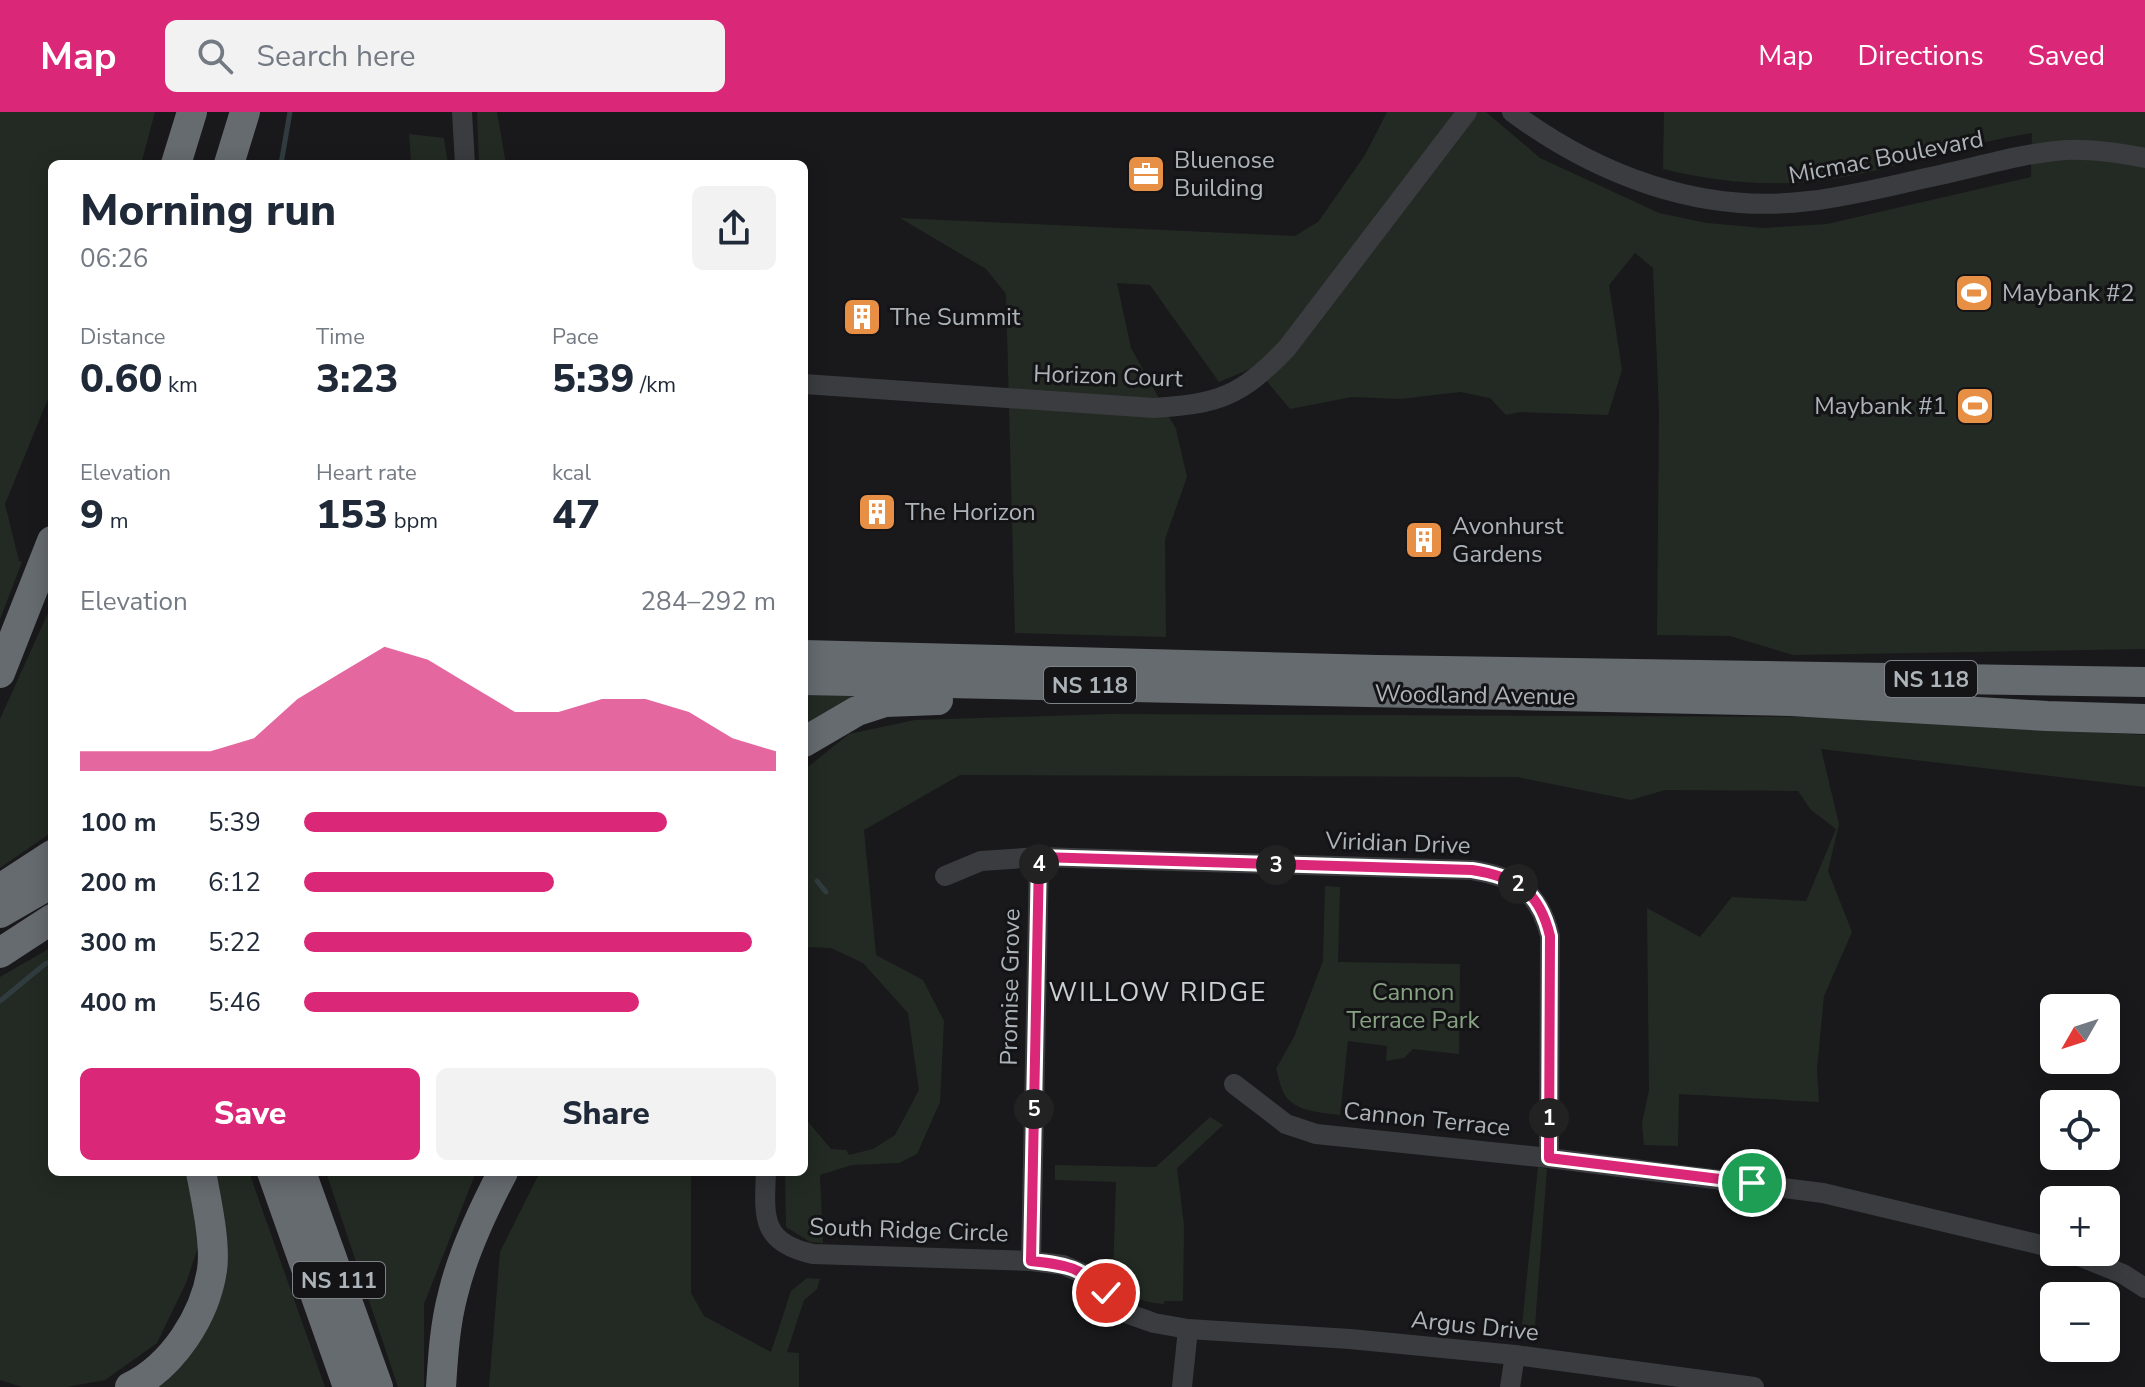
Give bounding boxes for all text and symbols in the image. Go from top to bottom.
search box [165,20,725,92]
text: Map [40,31,117,82]
icon: search [193,34,237,78]
text: Search here [257,36,416,77]
text: Map [1758,37,1813,75]
text: Directions [1857,37,1984,75]
text: Saved [2028,37,2105,75]
street label: Micmac Boulevard [1786,122,1986,192]
place label: Bluenose Building [1174,144,1275,204]
office icon: Bluenose Building [1125,153,1167,195]
text: Morning run [80,181,336,241]
button: share [692,186,776,270]
text: 06:26 [80,241,148,276]
sports icon: Maybank #2 [1953,272,1995,314]
place label: Maybank #2 [2002,277,2135,309]
building icon: The Summit [841,296,883,338]
place label: The Summit [890,301,1021,333]
text: Distance [80,322,165,352]
text: Time [316,322,365,352]
text: Pace [552,322,599,352]
text: 0.60 [80,352,162,406]
text: 3:23 [316,352,398,406]
text: 5:39 [552,352,634,406]
street label: Horizon Court [1033,357,1184,395]
text: km [162,370,198,400]
text: /km [634,370,676,400]
sports icon: Maybank #1 [1954,385,1996,427]
place label: Maybank #1 [1814,390,1947,422]
text: Elevation [80,458,171,488]
text: Heart rate [316,458,417,488]
text: kcal [552,458,591,488]
text: 9 [80,488,104,542]
text: 153 [316,488,388,542]
text: 47 [552,488,600,542]
building icon: The Horizon [856,491,898,533]
place label: The Horizon [905,496,1036,528]
text: m [104,506,129,536]
text: bpm [388,506,438,536]
place label: Avonhurst Gardens [1452,510,1564,570]
building icon: Avonhurst Gardens [1403,519,1445,561]
text: Elevation [80,584,188,619]
text: 284–292 m [640,584,776,619]
road number: NS 118 [1885,661,1977,697]
road number: NS 118 [1044,667,1136,703]
street label: Woodland Avenue [1374,677,1576,713]
text: 100 m [80,805,157,840]
text: 5:39 [208,805,261,840]
street label: Viridian Drive [1324,824,1471,862]
pin: 4 [1019,844,1059,884]
pin: 3 [1256,845,1296,885]
text: 4 [1032,849,1046,879]
text: 3 [1269,850,1283,880]
pin: 2 [1498,864,1538,904]
text: 200 m [80,865,157,900]
text: 6:12 [208,865,261,900]
text: 2 [1511,869,1525,899]
street label: Promise Grove [993,908,1027,1066]
text: 300 m [80,925,157,960]
text: 5:22 [208,925,261,960]
district label: WILLOW RIDGE [1049,975,1267,1010]
park label: Cannon Terrace Park [1347,976,1480,1036]
text: 400 m [80,985,157,1020]
text: 5:46 [208,985,261,1020]
north arrow [2040,994,2120,1074]
map controls [2040,994,2120,1362]
button: Save [80,1068,420,1160]
button: Share [436,1068,776,1160]
pin: 5 [1014,1089,1054,1129]
button: locate [2040,1090,2120,1170]
text: 5 [1027,1094,1041,1124]
street label: Cannon Terrace [1342,1094,1512,1144]
pin: 1 [1529,1098,1569,1138]
text: 1 [1542,1103,1556,1133]
pin [1718,1149,1786,1217]
icon: arrive [1730,1161,1774,1205]
button: + [2040,1186,2120,1266]
street label: South Ridge Circle [809,1211,1009,1249]
pin [1072,1259,1140,1327]
road number: NS 111 [293,1262,385,1298]
icon: check [1084,1271,1128,1315]
button: − [2040,1282,2120,1362]
street label: Argus Drive [1410,1303,1540,1349]

